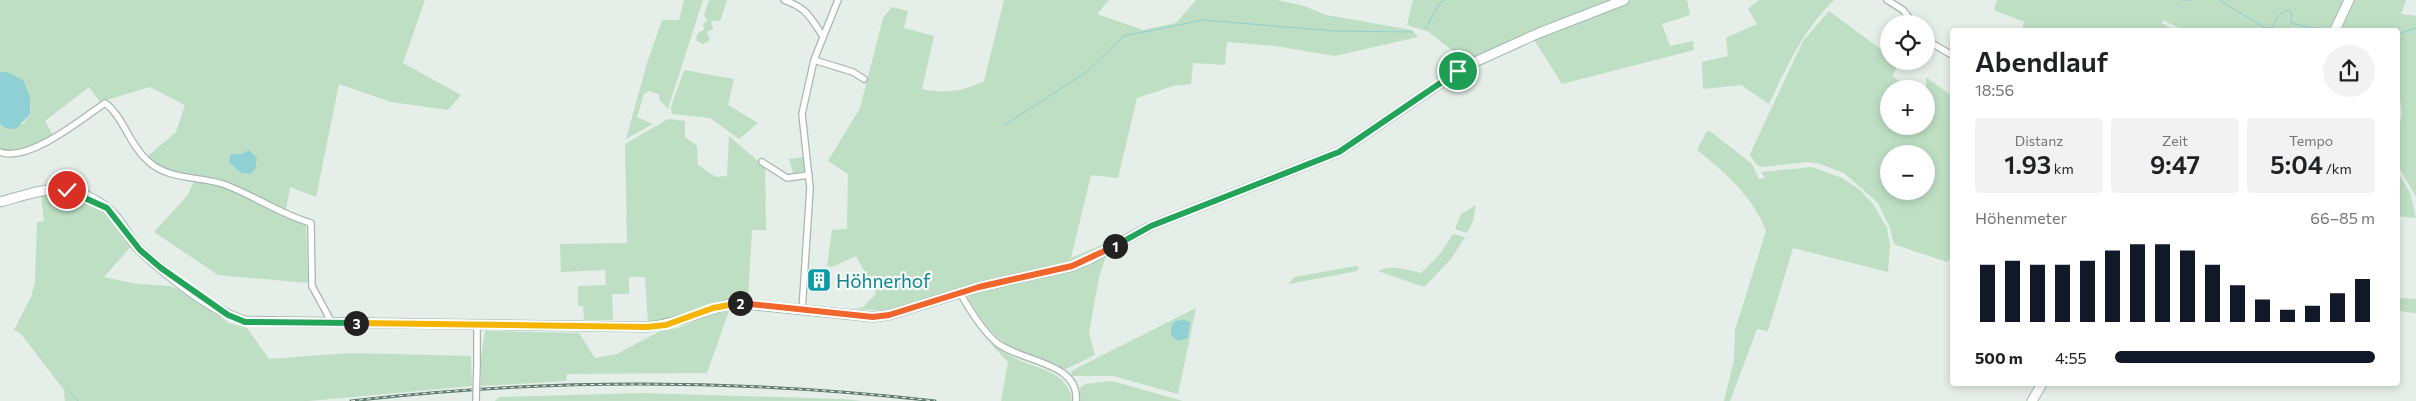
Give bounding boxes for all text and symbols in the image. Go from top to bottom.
map controls [1880,15,1935,200]
button: locate [1880,15,1935,70]
text: Abendlauf [1975,44,2108,78]
button: share [2323,45,2375,97]
pin [1437,50,1479,92]
icon: arrive [1444,57,1472,85]
button: + [1880,80,1935,135]
text: 18:56 [1975,80,2014,99]
text: Distanz [2015,132,2063,149]
text: Zeit [2162,132,2188,149]
text: Tempo [2289,132,2333,149]
button: − [1880,145,1935,200]
text: 1.93 [2004,149,2051,179]
text: 9:47 [2150,149,2200,179]
text: 5:04 [2270,149,2323,179]
text: km [2051,160,2074,177]
text: /km [2323,160,2352,177]
pin [46,169,88,211]
icon: check [53,176,81,204]
text: Höhenmeter [1975,208,2067,227]
text: 66–85 m [2310,208,2375,227]
pin: 1 [1102,234,1128,258]
text: 1 [1112,238,1119,255]
building icon: Höhnerhof [806,267,832,293]
place label: Höhnerhof [836,269,931,292]
pin: 2 [728,290,752,316]
text: 2 [737,295,744,312]
pin: 3 [344,310,368,336]
text: 3 [352,315,361,332]
text: 500 m [1975,348,2023,367]
text: 4:55 [2055,348,2087,367]

